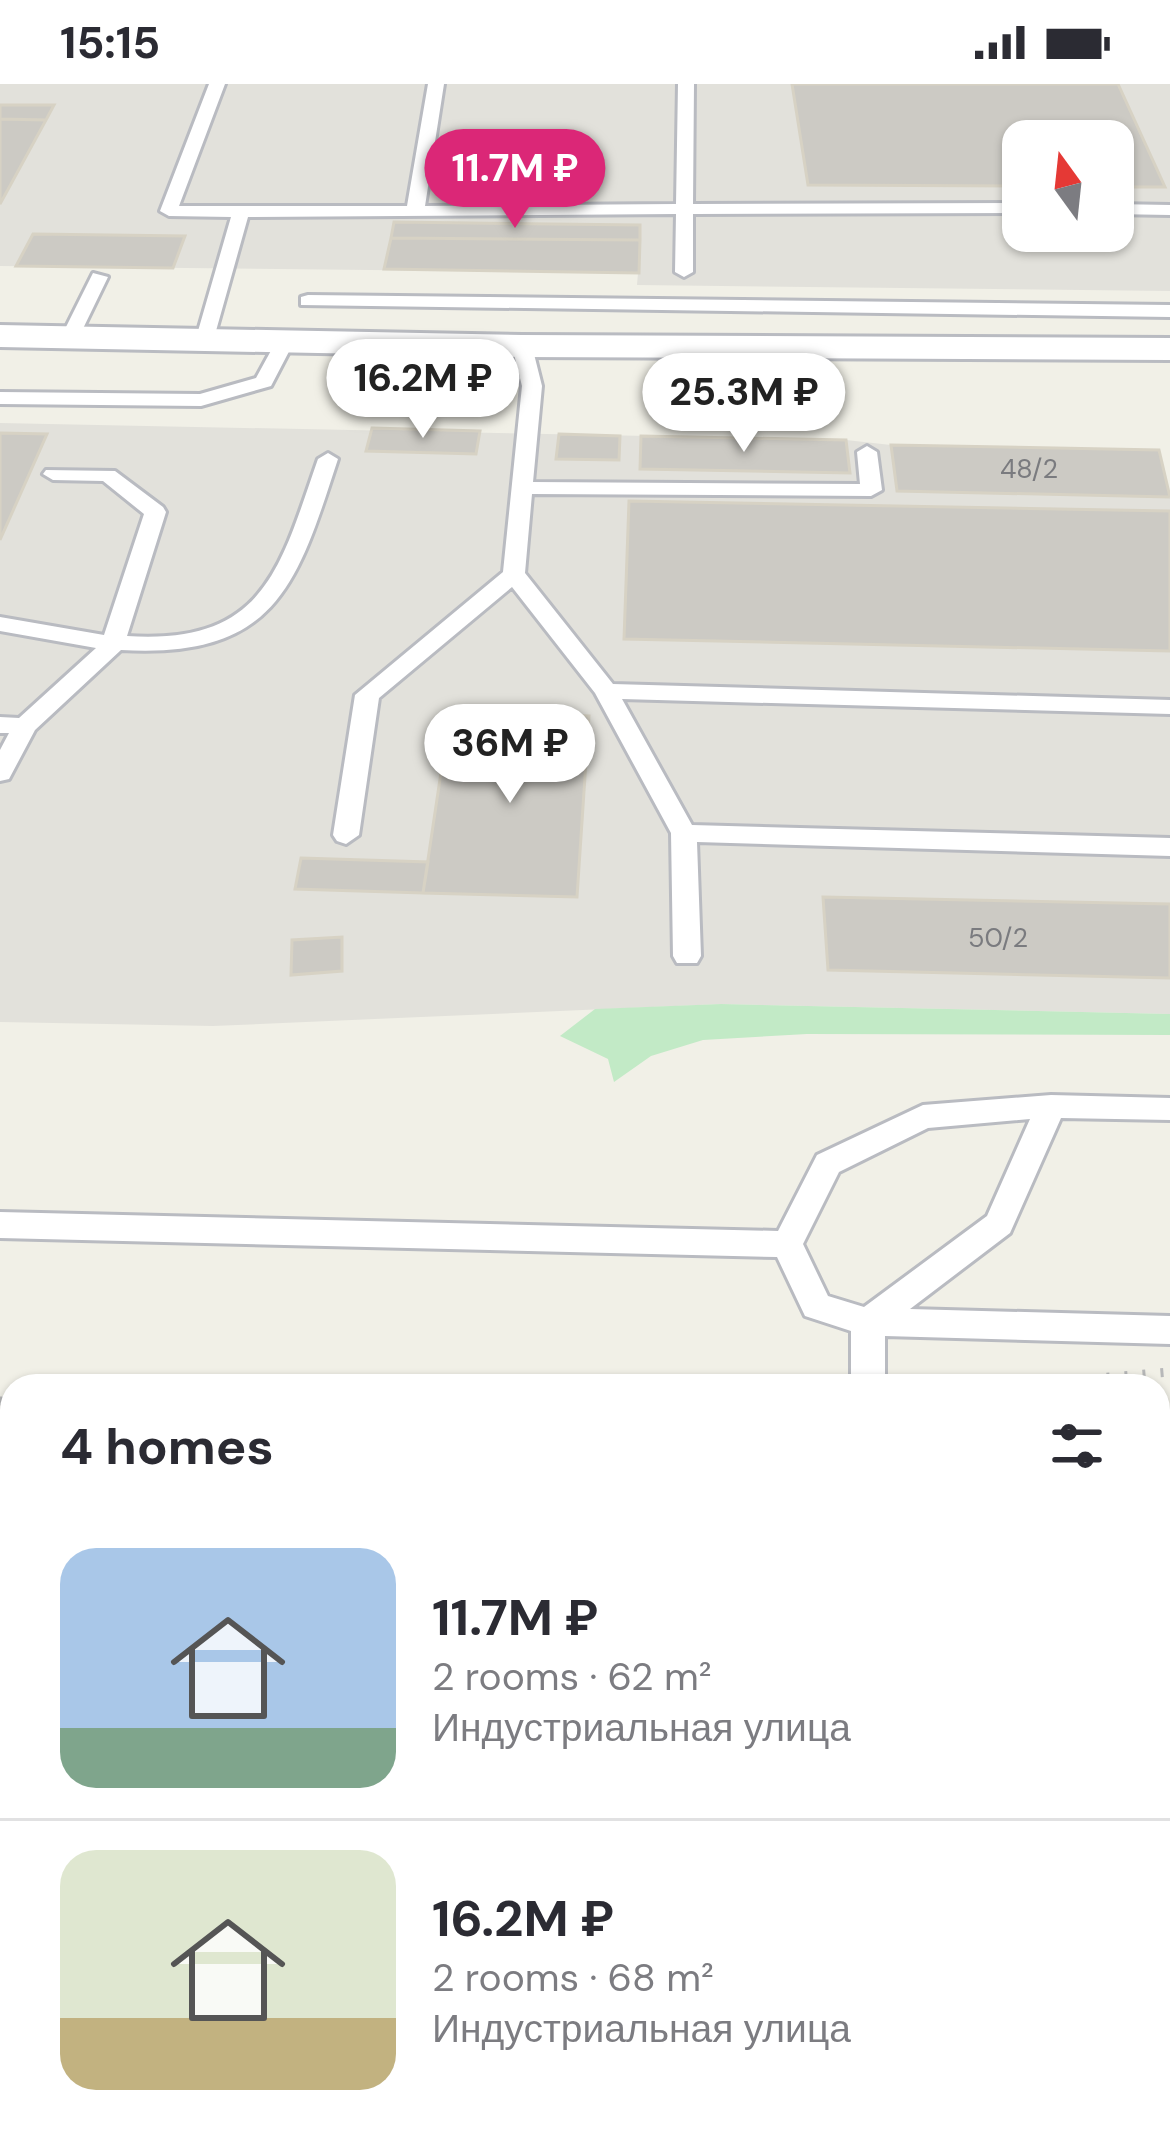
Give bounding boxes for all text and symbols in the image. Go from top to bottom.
text: 15:15 [60,13,160,72]
north arrow [1002,120,1134,252]
map controls [1002,120,1134,252]
pin: 11.7M ₽ [404,129,626,231]
text: 11.7M ₽ [451,142,579,193]
pin: 16.2M ₽ [312,339,534,441]
text: 16.2M ₽ [353,352,493,403]
pin: 25.3M ₽ [633,353,855,455]
text: 25.3M ₽ [669,366,819,417]
house number: 48/2 [1000,451,1058,486]
pin: 36M ₽ [426,704,594,806]
text: 36M ₽ [451,717,569,768]
house number: 50/2 [968,920,1028,955]
text: 4 homes [60,1413,274,1480]
icon: filters [1044,1413,1110,1479]
text: 11.7M ₽ [432,1584,598,1651]
icon: home [156,1596,300,1740]
text: 2 rooms · 62 m² [432,1651,712,1702]
text: Индустриальная улица [432,1702,851,1753]
text: 16.2M ₽ [432,1885,614,1952]
icon: home [156,1898,300,2042]
text: 2 rooms · 68 m² [432,1952,714,2003]
text: Индустриальная улица [432,2003,851,2054]

